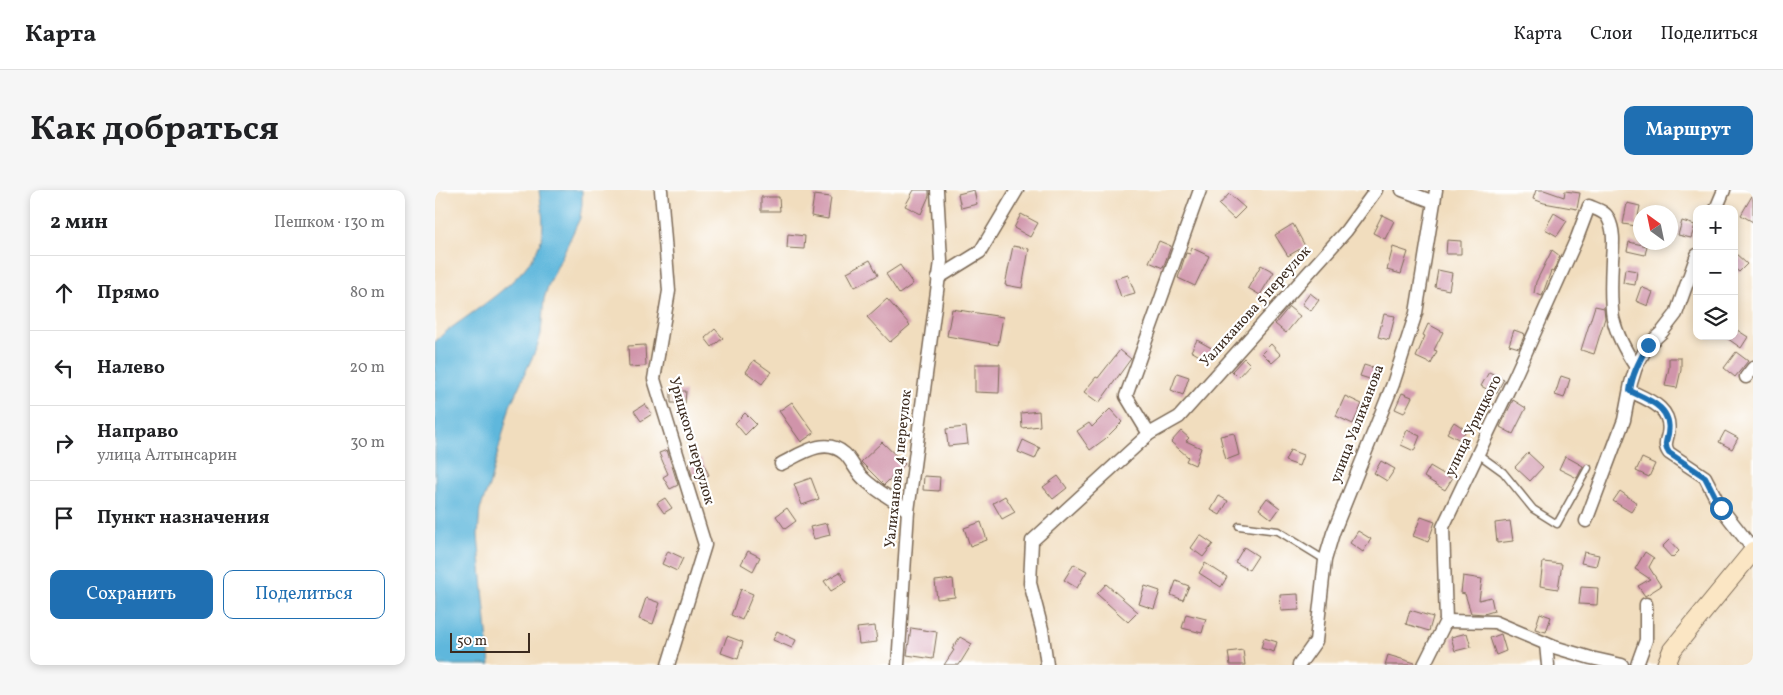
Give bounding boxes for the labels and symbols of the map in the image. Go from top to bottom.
north arrow [1633,205,1678,250]
street label: Уалиханова 5 переулок [1196,242,1316,372]
route end [1637,334,1660,357]
street label: улица Уалиханова [1326,362,1390,486]
street label: улица Урицкого [1440,372,1508,480]
street label: Урицкого переулок [663,375,719,507]
street label: Уалиханова 4 переулок [880,389,918,549]
route start [1710,497,1733,520]
scale bar [450,630,530,653]

